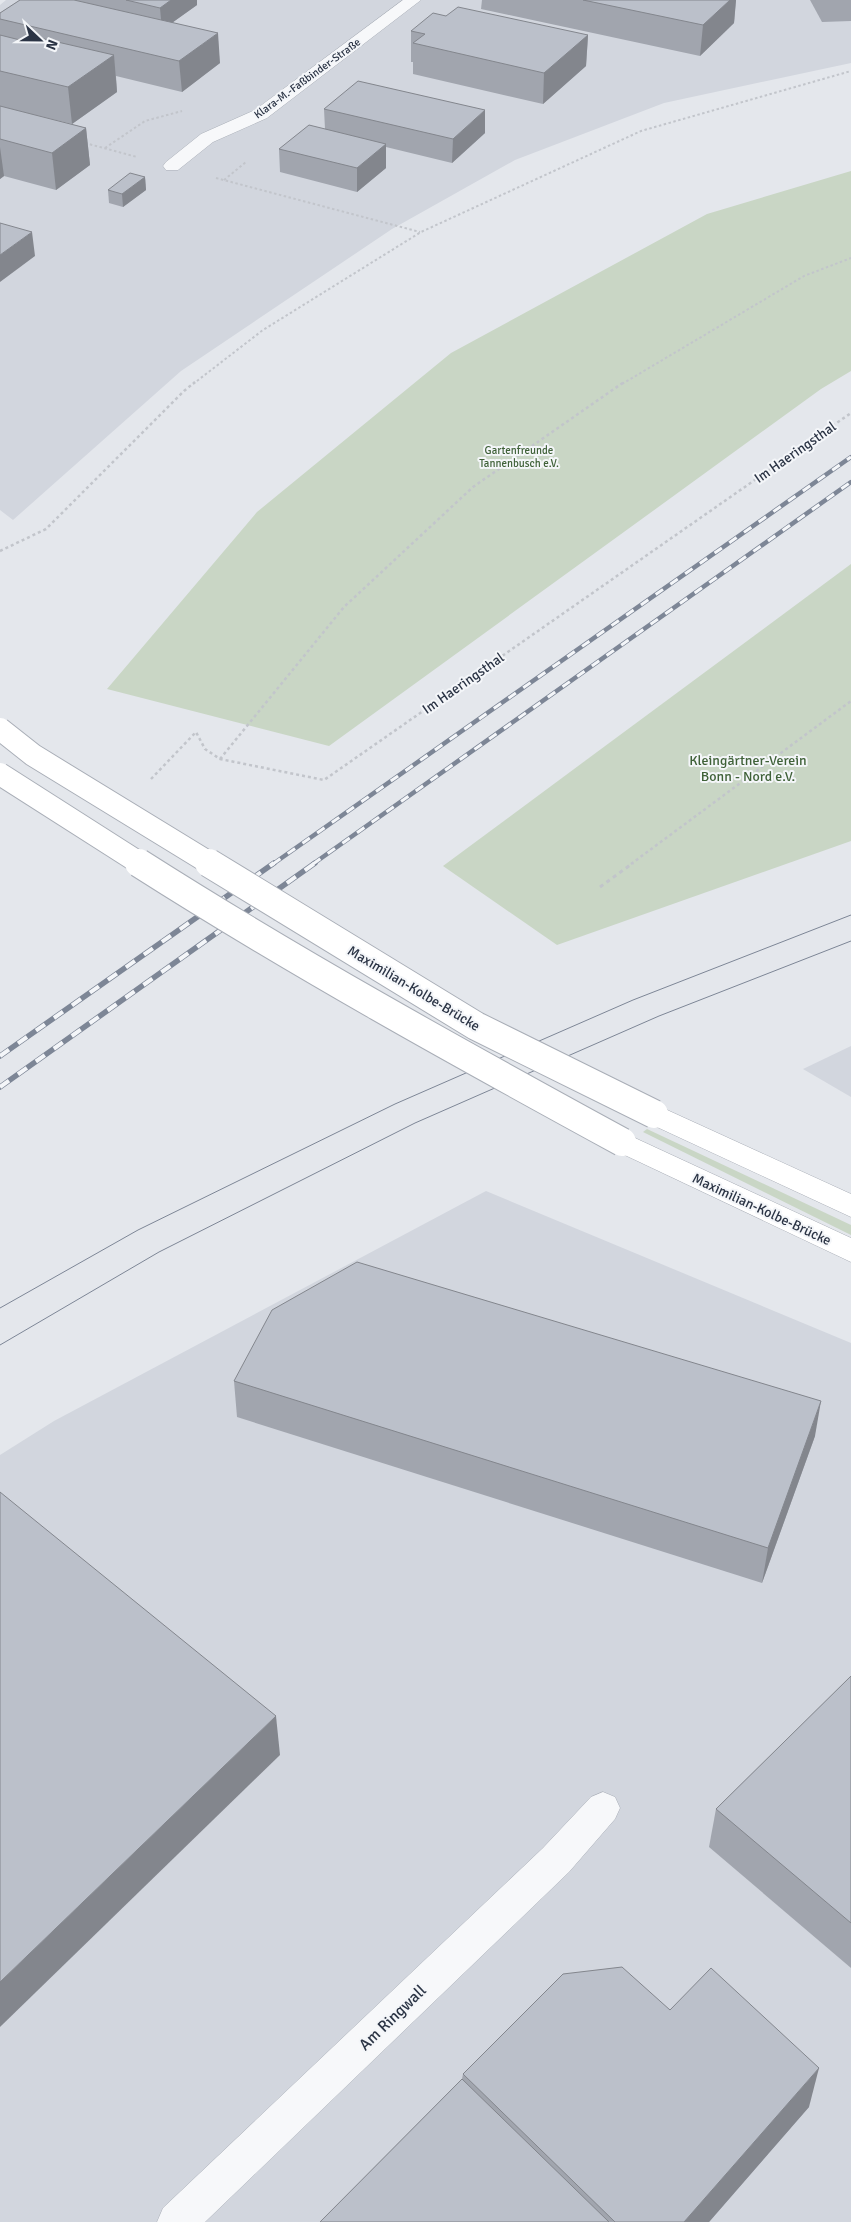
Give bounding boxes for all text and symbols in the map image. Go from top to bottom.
north arrow [15,15,65,65]
street label: Klara-M.-Faßbinder-Straße [252,35,363,121]
text: N [42,37,61,52]
street label: Im Haeringsthal [751,418,839,487]
park label: Gartenfreunde Tannenbusch e.V. [479,444,559,470]
street label: Im Haeringsthal [419,649,507,718]
park label: Kleingärtner-Verein Bonn - Nord e.V. [689,752,807,785]
street label: Maximilian-Kolbe-Brücke [345,942,483,1035]
street label: Maximilian-Kolbe-Brücke [690,1170,834,1249]
street label: Am Ringwall [355,1980,431,2055]

